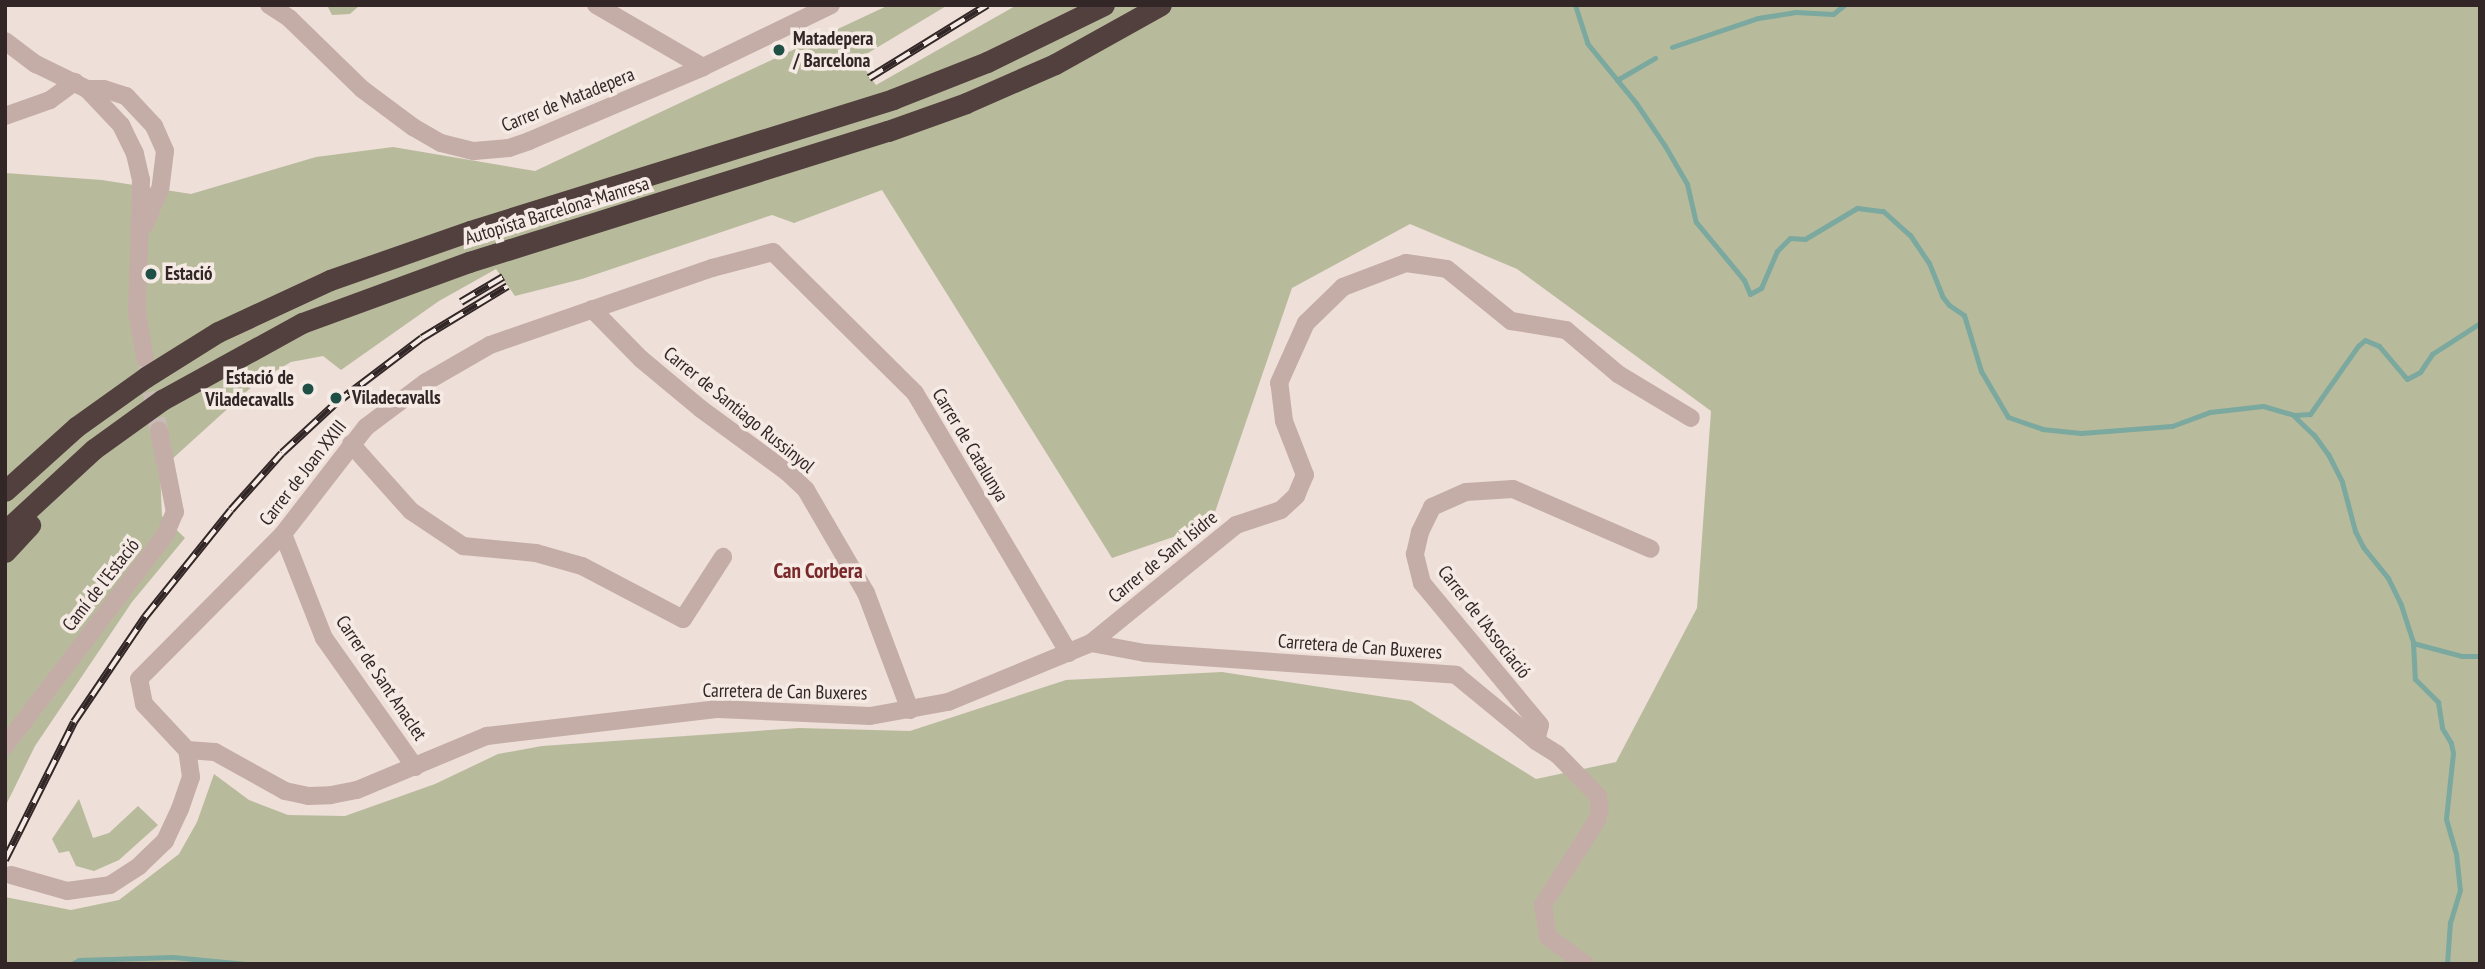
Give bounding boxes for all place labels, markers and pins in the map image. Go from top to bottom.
place label: Matadepera / Barcelona [793,28,873,72]
marker: Matadepera / Barcelona [771,42,787,58]
place label: Estació [165,263,213,285]
marker: Estació [143,266,159,282]
place label: Estació de Viladecavalls [205,367,294,411]
marker: Estació de Viladecavalls [300,381,316,397]
place label: Viladecavalls [352,387,441,409]
marker: Viladecavalls [326,388,346,408]

